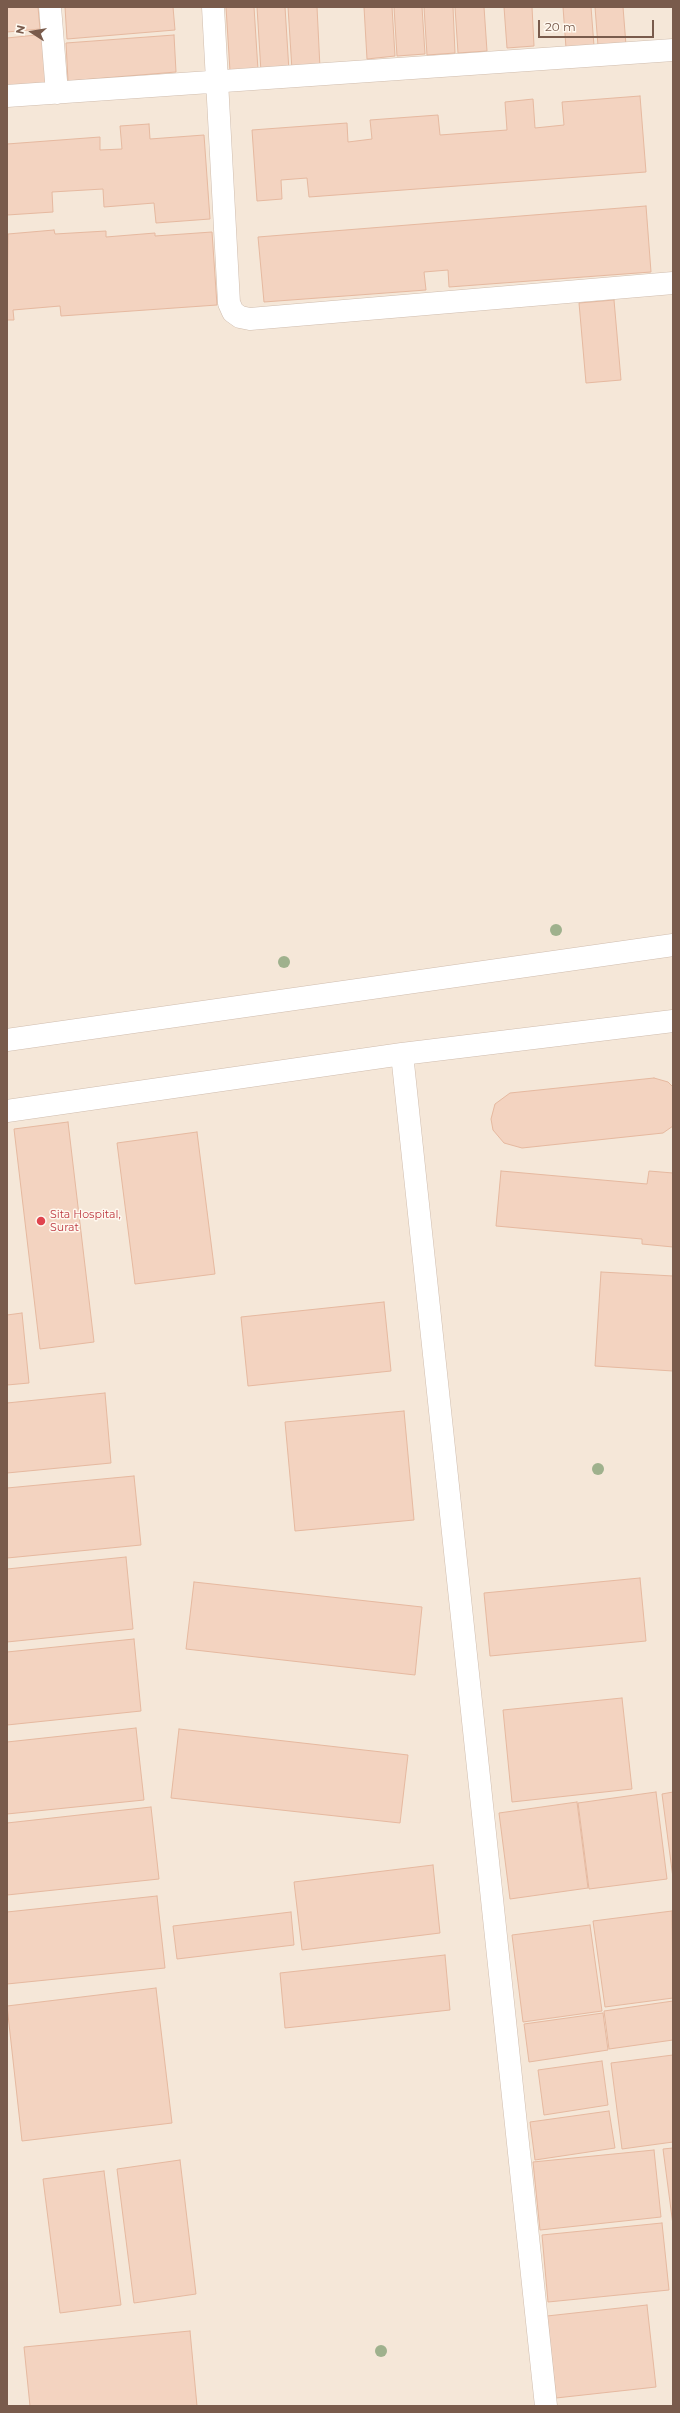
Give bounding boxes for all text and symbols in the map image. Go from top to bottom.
north arrow [12,12,52,52]
scale bar [540,12,656,38]
text: 20 m [545,19,576,34]
text: N [12,24,28,35]
place label: Sita Hospital, Surat [50,1208,121,1234]
marker: Sita Hospital, Surat [35,1215,47,1227]

